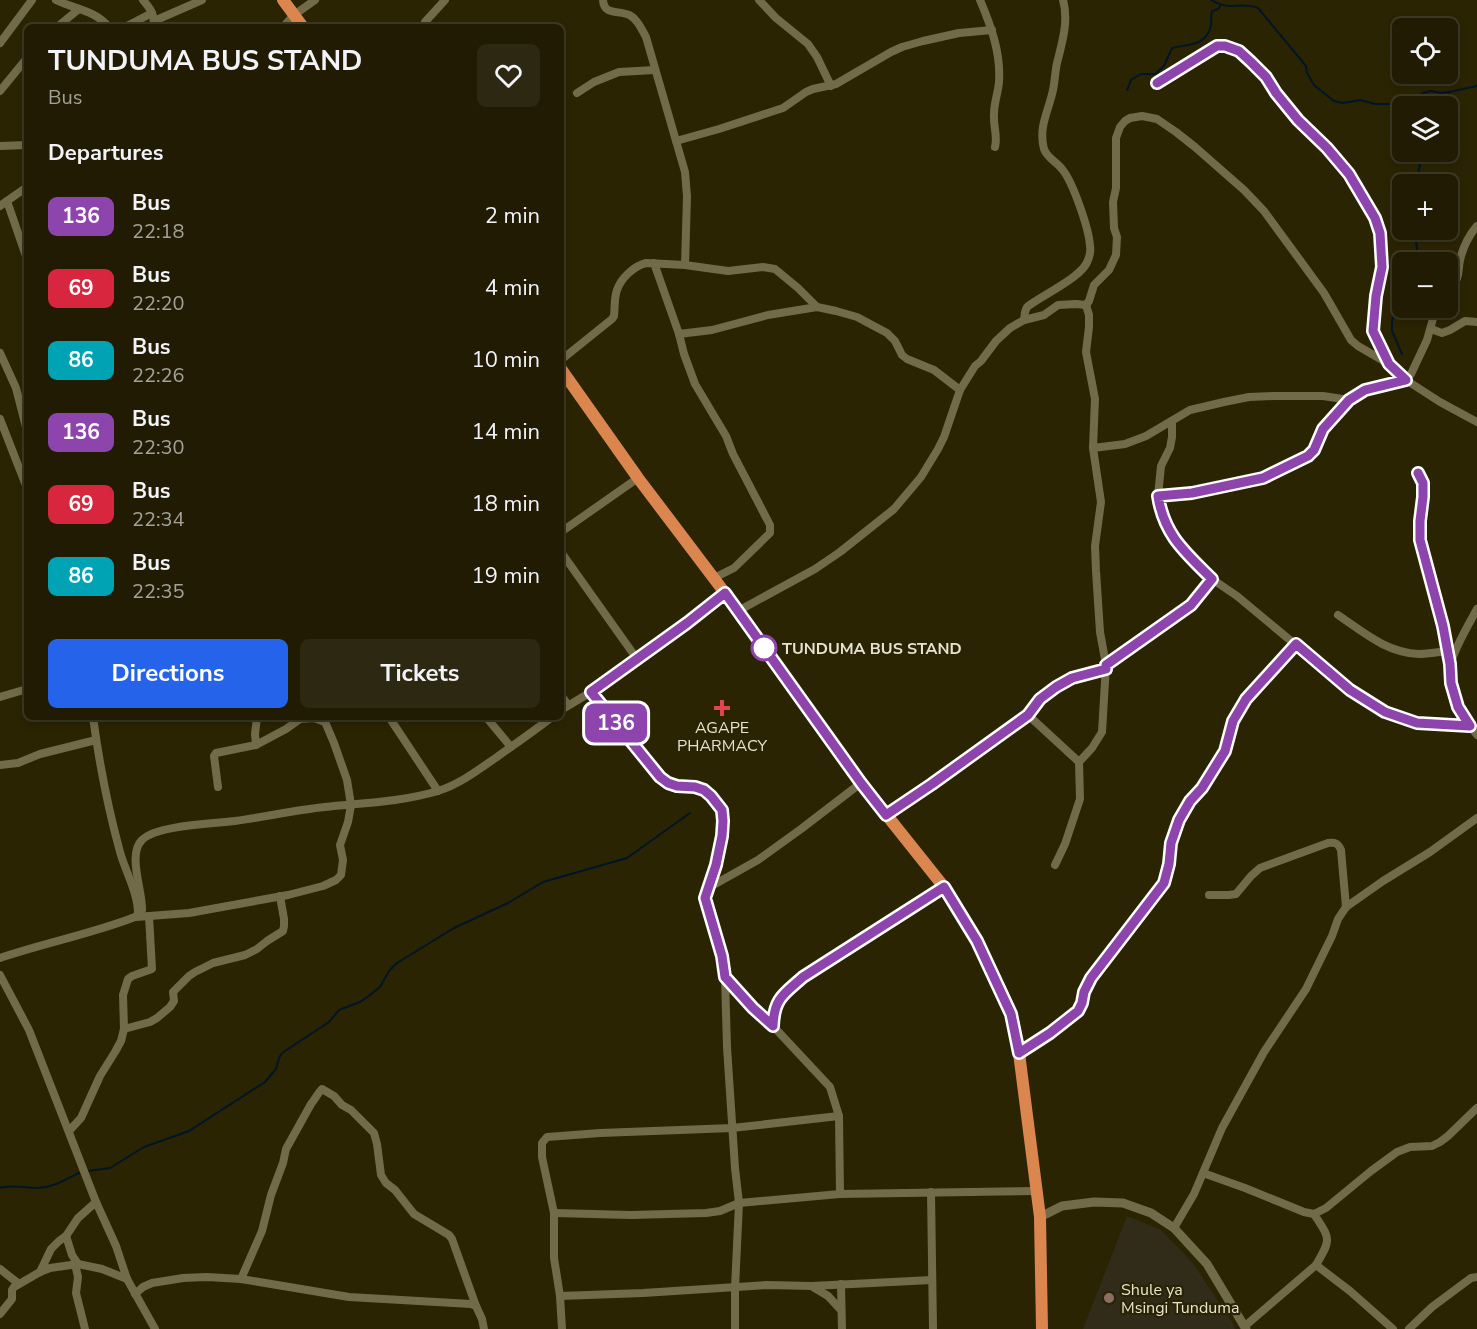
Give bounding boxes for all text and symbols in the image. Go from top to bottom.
map controls [1392,18,1458,318]
button: locate [1392,18,1458,84]
text: TUNDUMA BUS STAND [48,42,362,80]
button: heart [477,44,540,107]
text: Bus [48,84,82,111]
button: layers [1392,96,1458,162]
text: Departures [48,138,163,168]
button: + [1392,174,1458,240]
text: Bus [132,188,171,218]
text: 2 min [485,201,540,231]
text: 136 [62,202,100,230]
text: 22:18 [132,218,185,245]
button: − [1392,252,1458,318]
text: Bus [132,260,171,290]
text: 4 min [485,273,540,303]
text: 69 [68,274,94,302]
text: 22:20 [132,290,185,317]
text: Bus [132,332,171,362]
text: 10 min [472,345,540,375]
text: 86 [68,346,94,374]
text: 22:26 [132,362,185,389]
text: Bus [132,404,171,434]
text: 14 min [472,417,540,447]
text: 136 [62,418,100,446]
text: 22:30 [132,434,185,461]
text: Bus [132,476,171,506]
text: 18 min [472,489,540,519]
text: 69 [68,490,94,518]
text: 22:34 [132,506,185,533]
text: Bus [132,548,171,578]
text: 19 min [472,561,540,591]
text: 86 [68,562,94,590]
text: 22:35 [132,578,185,605]
marker: TUNDUMA BUS STAND [751,635,777,661]
place label: TUNDUMA BUS STAND [782,638,962,660]
button: Directions [48,639,288,708]
button: Tickets [300,639,540,708]
marker: AGAPE PHARMACY [715,701,729,715]
line badge: 136 [582,704,650,742]
text: 136 [597,709,635,737]
place label: AGAPE PHARMACY [677,717,767,757]
place label: Shule ya Msingi Tunduma [1121,1279,1239,1319]
marker: Shule ya Msingi Tunduma [1102,1291,1116,1305]

